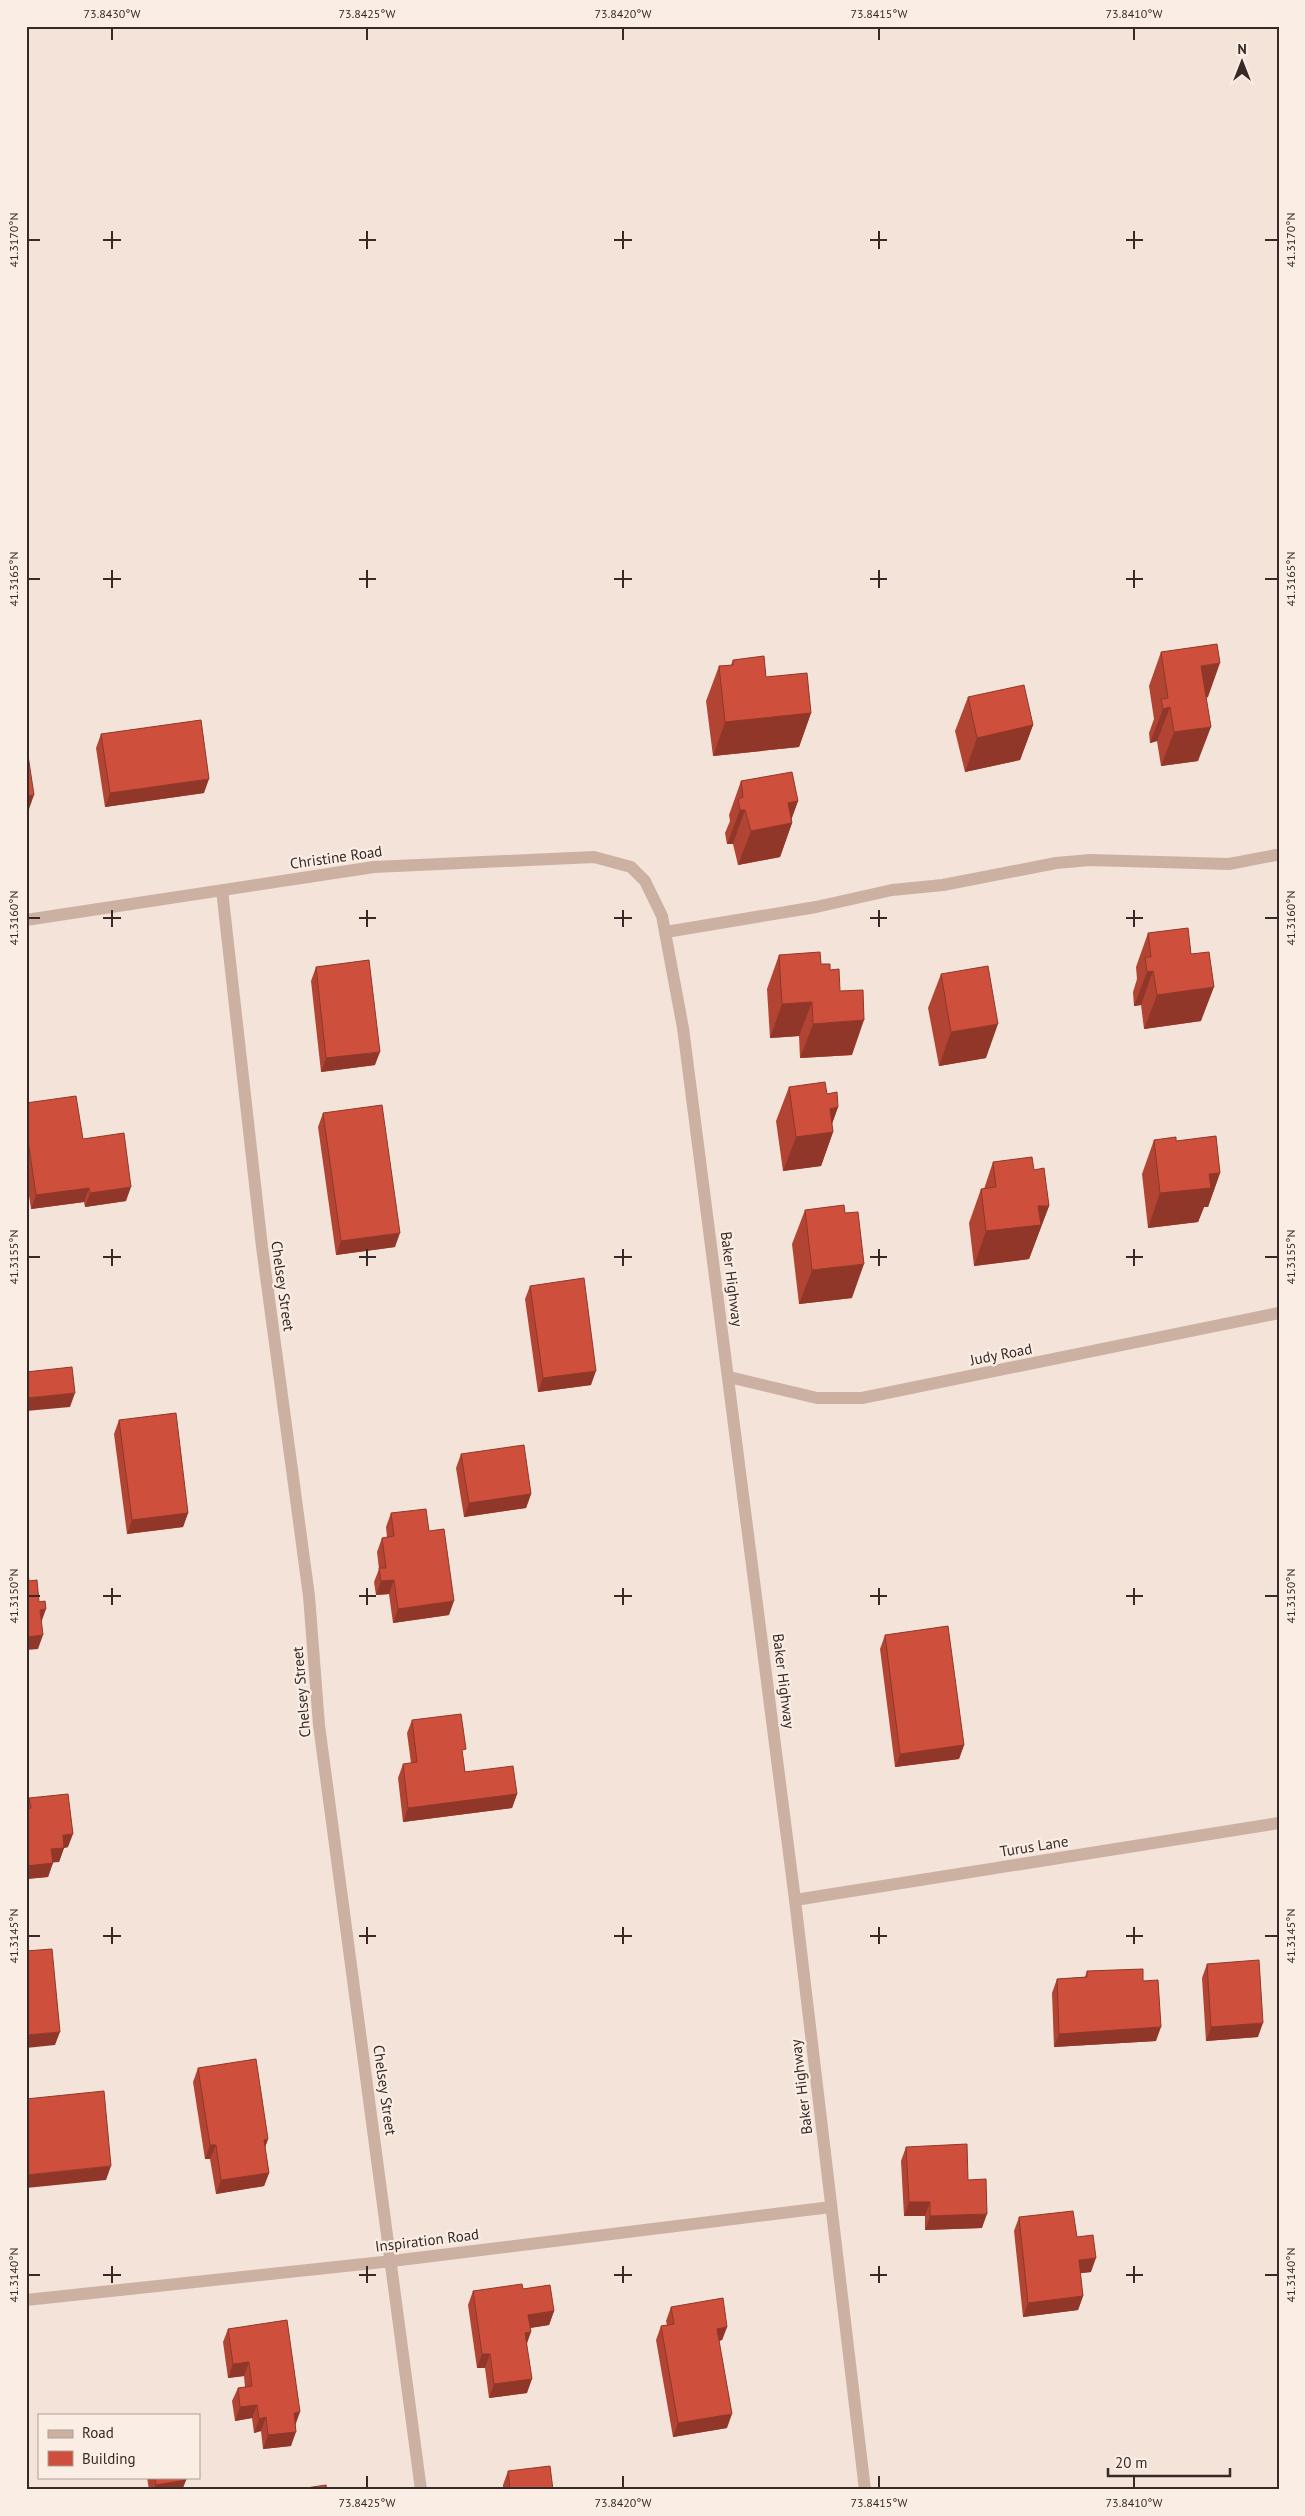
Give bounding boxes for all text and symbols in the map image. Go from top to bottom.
text: 73.8430°W [84,6,140,21]
text: 73.8425°W [339,6,395,21]
text: 73.8420°W [595,6,651,21]
text: 73.8415°W [851,6,907,21]
text: 73.8410°W [1106,6,1162,21]
north arrow [1218,38,1268,88]
text: N [1237,40,1247,58]
text: 41.3170°N [6,213,21,267]
text: 41.3170°N [1283,213,1298,267]
text: 41.3165°N [6,552,21,606]
text: 41.3165°N [1283,552,1298,606]
street label: Christine Road [289,841,383,873]
text: 41.3160°N [6,891,21,945]
text: 41.3160°N [1283,891,1298,945]
text: 41.3155°N [6,1230,21,1284]
street label: Baker Highway [717,1230,747,1328]
text: 41.3155°N [1283,1230,1298,1284]
street label: Chelsey Street [267,1240,299,1332]
street label: Judy Road [967,1339,1034,1370]
text: 41.3150°N [6,1569,21,1623]
text: 41.3150°N [1283,1569,1298,1623]
street label: Baker Highway [769,1632,799,1730]
street label: Chelsey Street [288,1646,314,1738]
street label: Turus Lane [998,1831,1070,1861]
text: 41.3145°N [6,1909,21,1963]
text: 41.3145°N [1283,1909,1298,1963]
street label: Baker Highway [786,2038,816,2136]
street label: Chelsey Street [369,2044,401,2136]
street label: Inspiration Road [374,2224,480,2256]
text: 41.3140°N [6,2248,21,2302]
text: 41.3140°N [1283,2248,1298,2302]
legend [38,2414,200,2478]
text: Road [82,2423,114,2442]
scale bar [1108,2446,1230,2478]
text: Building [82,2449,136,2468]
text: 20 m [1115,2453,1148,2472]
text: 73.8425°W [339,2495,395,2510]
text: 73.8420°W [595,2495,651,2510]
text: 73.8415°W [851,2495,907,2510]
text: 73.8410°W [1106,2495,1162,2510]

